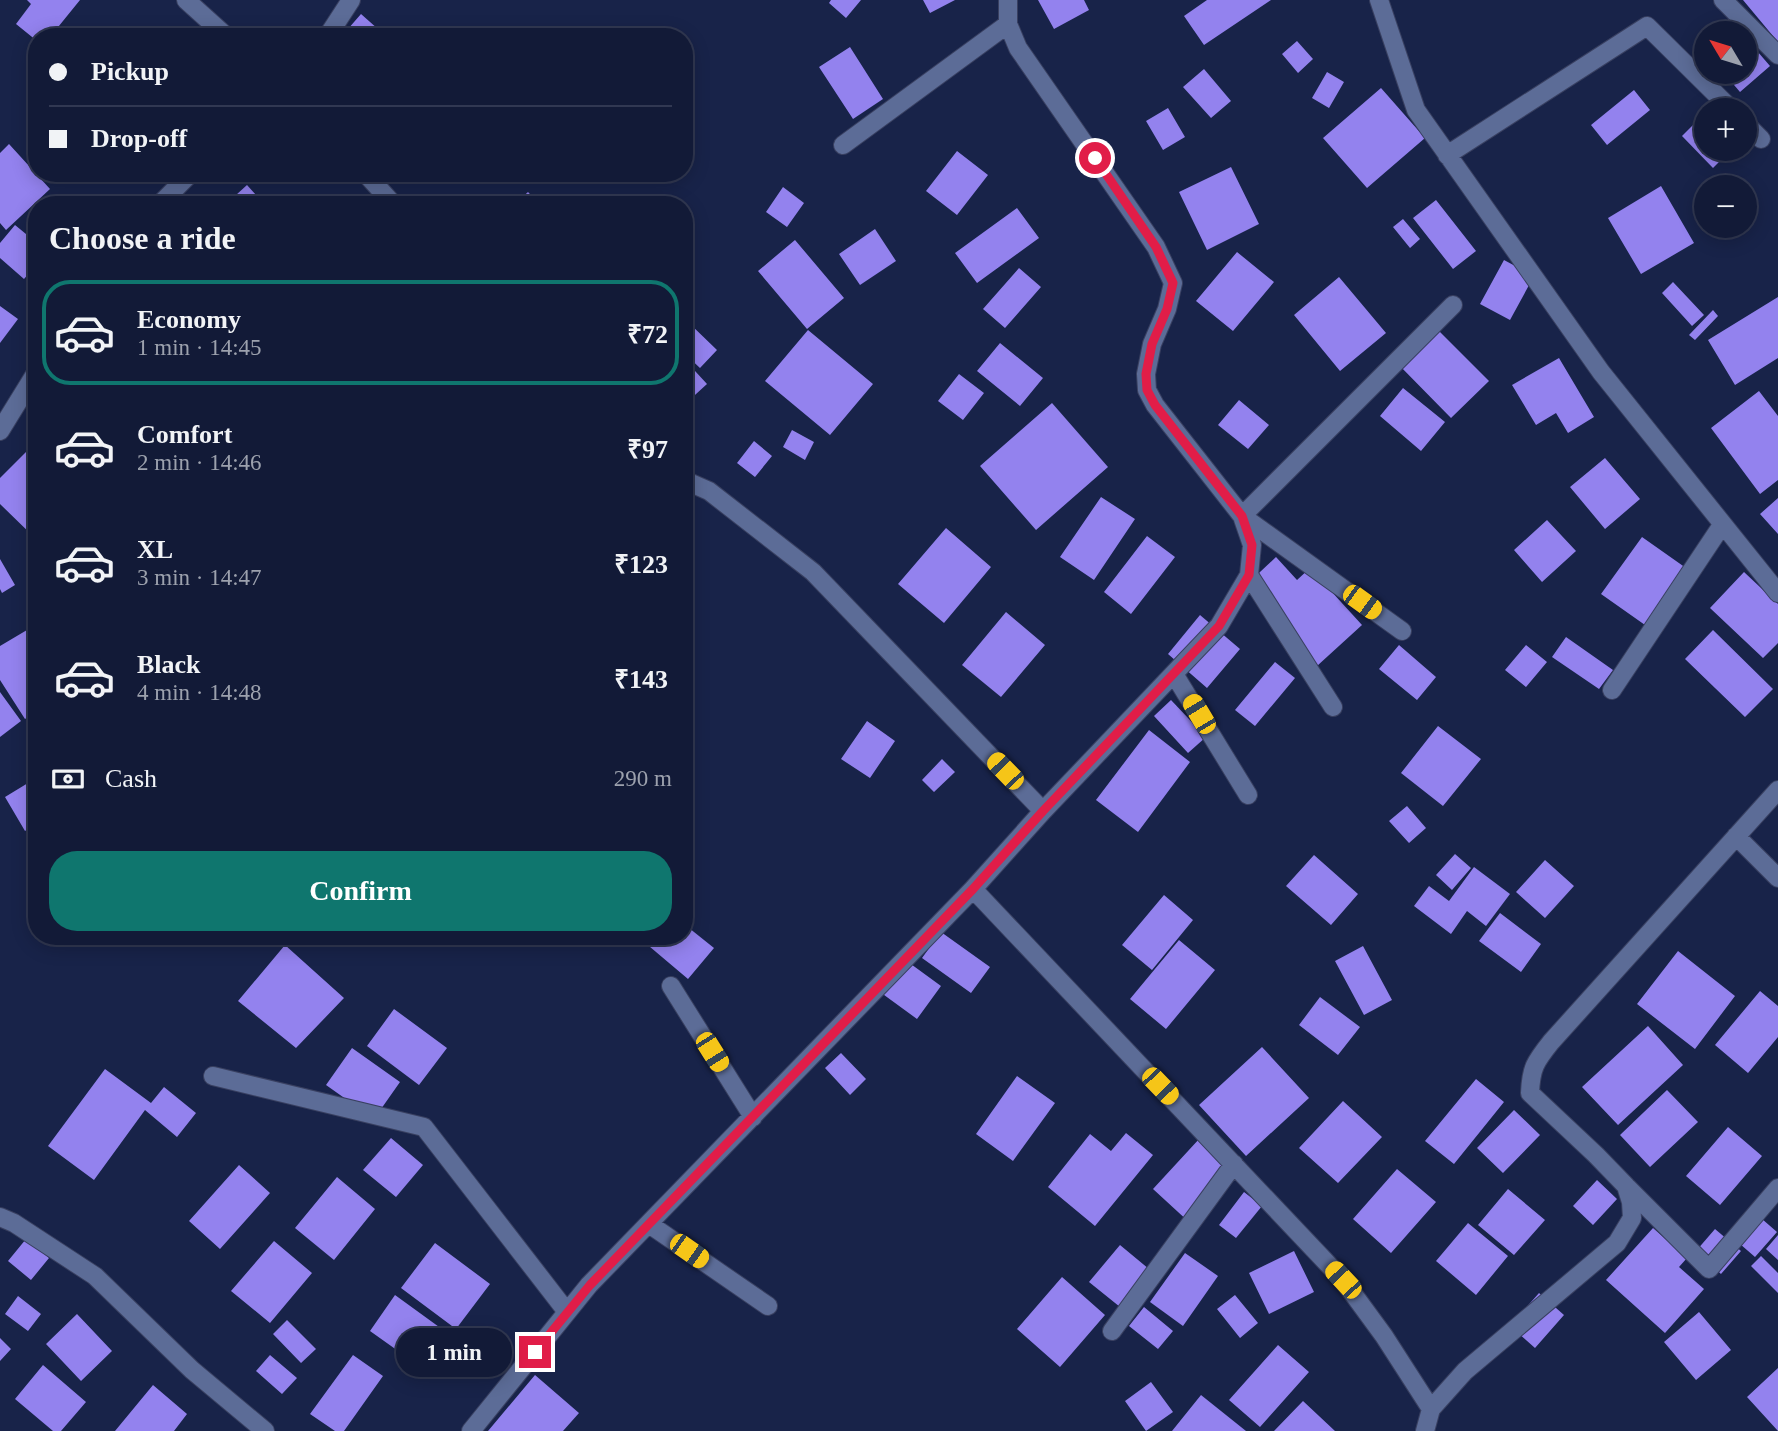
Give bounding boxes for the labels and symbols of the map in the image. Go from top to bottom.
north arrow [1694,21,1757,84]
route start [1079,142,1111,174]
car [1339,581,1386,623]
car [1180,691,1219,737]
car [983,749,1028,793]
car [692,1029,733,1075]
car [1138,1064,1183,1108]
car [666,1230,713,1272]
car [1321,1257,1366,1303]
callout: 1 min [395,1328,510,1376]
route end [519,1336,551,1368]

